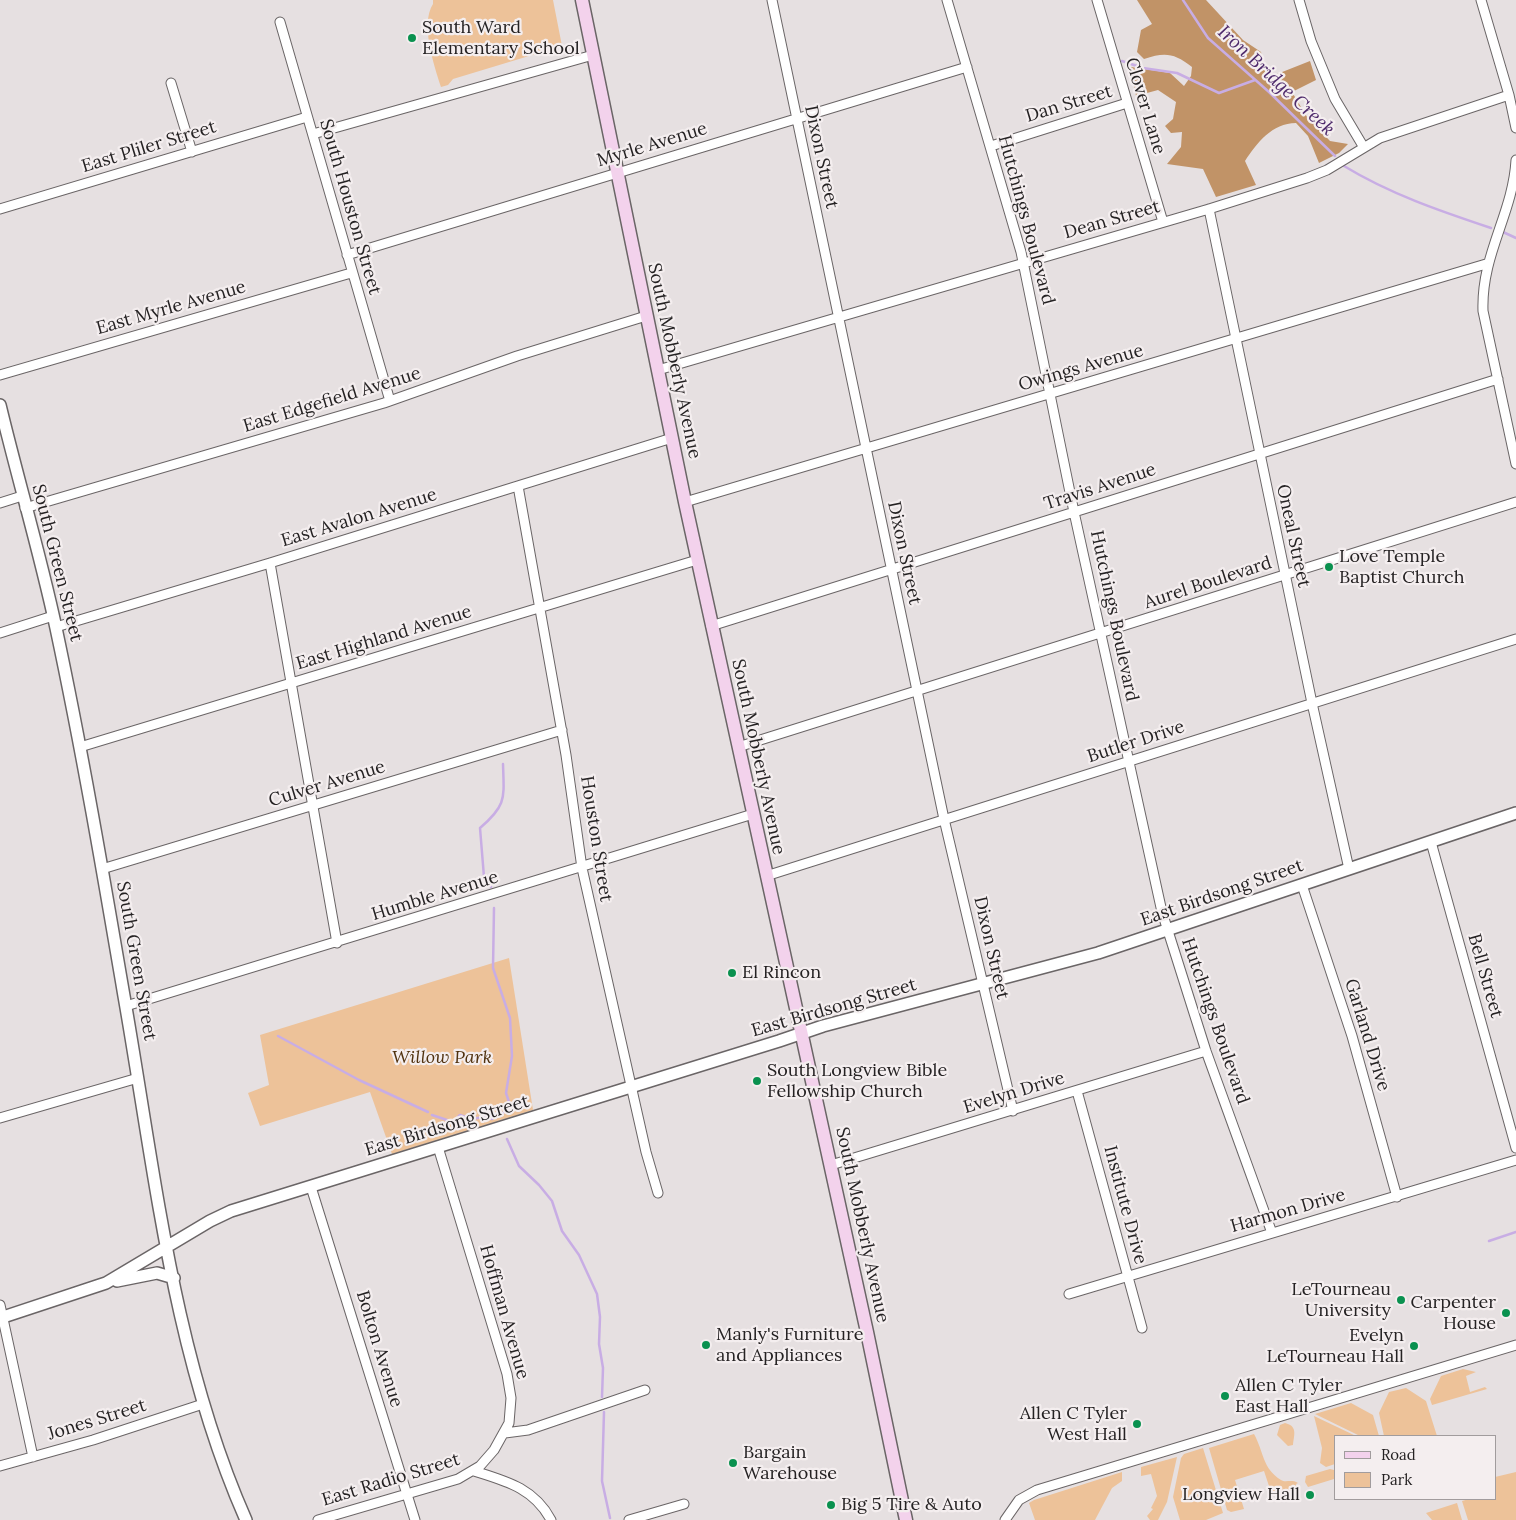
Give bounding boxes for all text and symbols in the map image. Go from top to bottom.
place label: South Ward Elementary School [422,17,580,59]
water label: Iron Bridge Creek [1213,21,1339,141]
marker: South Ward Elementary School [406,32,418,44]
street label: Clover Lane [1120,55,1170,157]
street label: Dan Street [1023,81,1115,127]
street label: Dixon Street [800,103,842,211]
street label: East Pliler Street [79,116,219,178]
street label: South Houston Street [315,117,385,297]
street label: Myrle Avenue [594,118,710,172]
street label: Hutchings Boulevard [993,133,1059,307]
street label: Dean Street [1061,196,1163,244]
street label: South Mobberly Avenue [643,261,705,461]
street label: East Myrle Avenue [94,276,248,340]
street label: Owings Avenue [1016,340,1146,396]
street label: East Edgefield Avenue [241,363,423,437]
street label: Travis Avenue [1041,459,1159,515]
street label: South Green Street [27,482,87,644]
street label: Oneal Street [1272,482,1314,590]
street label: East Avalon Avenue [278,484,440,552]
street label: Dixon Street [883,499,925,607]
street label: Hutchings Boulevard [1085,528,1143,704]
place label: Love Temple Baptist Church [1339,546,1464,588]
street label: Aurel Boulevard [1142,552,1274,614]
marker: Love Temple Baptist Church [1323,561,1335,573]
street label: East Highland Avenue [294,601,474,675]
street label: South Mobberly Avenue [727,657,789,857]
street label: Butler Drive [1085,716,1187,768]
street label: Culver Avenue [266,756,388,812]
street label: Houston Street [575,774,617,904]
street label: East Birdsong Street [1138,855,1306,931]
street label: Humble Avenue [369,866,501,926]
street label: South Green Street [111,880,161,1042]
street label: Dixon Street [969,894,1013,1002]
street label: Bell Street [1463,931,1507,1021]
street label: Hutchings Boulevard [1176,935,1254,1107]
place label: El Rincon [742,962,821,984]
marker: El Rincon [726,967,738,979]
street label: East Birdsong Street [749,974,919,1042]
street label: Garland Drive [1340,976,1394,1094]
park label: Willow Park [392,1047,492,1069]
place label: South Longview Bible Fellowship Church [767,1060,947,1102]
street label: Evelyn Drive [961,1067,1067,1119]
marker: South Longview Bible Fellowship Church [751,1075,763,1087]
street label: East Birdsong Street [362,1091,532,1161]
street label: South Mobberly Avenue [831,1125,893,1325]
street label: Institute Drive [1099,1143,1151,1267]
street label: Harmon Drive [1228,1184,1348,1238]
street label: Hoffman Avenue [475,1242,533,1382]
place label: LeTourneau University [1291,1279,1391,1322]
street label: Bolton Avenue [351,1288,407,1410]
place label: Carpenter House [1411,1292,1496,1335]
marker: LeTourneau University [1395,1294,1407,1306]
marker: Carpenter House [1500,1307,1512,1319]
place label: Manly's Furniture and Appliances [716,1324,863,1366]
place label: Evelyn LeTourneau Hall [1267,1325,1404,1368]
marker: Manly's Furniture and Appliances [700,1339,712,1351]
marker: Evelyn LeTourneau Hall [1408,1340,1420,1352]
place label: Allen C Tyler East Hall [1235,1375,1342,1418]
marker: Allen C Tyler East Hall [1219,1390,1231,1402]
street label: Jones Street [45,1395,149,1445]
place label: Allen C Tyler West Hall [1020,1403,1127,1446]
marker: Allen C Tyler West Hall [1131,1418,1143,1430]
legend [1334,1435,1496,1500]
place label: Bargain Warehouse [743,1442,837,1485]
text: Road [1381,1445,1416,1464]
street label: East Radio Street [319,1449,463,1511]
marker: Bargain Warehouse [727,1457,739,1469]
text: Park [1381,1470,1412,1489]
place label: Longview Hall [1182,1484,1300,1506]
marker: Longview Hall [1304,1489,1316,1501]
place label: Big 5 Tire & Auto [841,1494,982,1516]
marker: Big 5 Tire & Auto [825,1499,837,1511]

